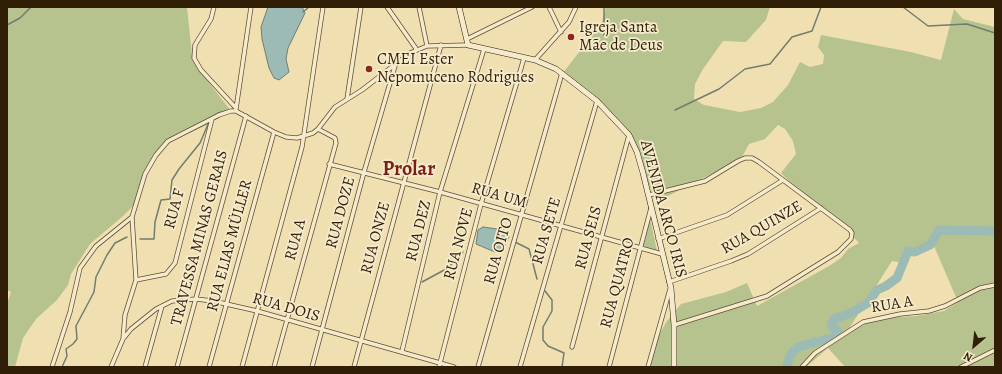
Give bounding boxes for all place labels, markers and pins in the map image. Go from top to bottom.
place label: Igreja Santa Mãe de Deus [579,18,663,56]
marker: Igreja Santa Mãe de Deus [566,32,576,42]
place label: CMEI Ester Nepomuceno Rodrigues [377,50,534,88]
marker: CMEI Ester Nepomuceno Rodrigues [364,64,374,74]

